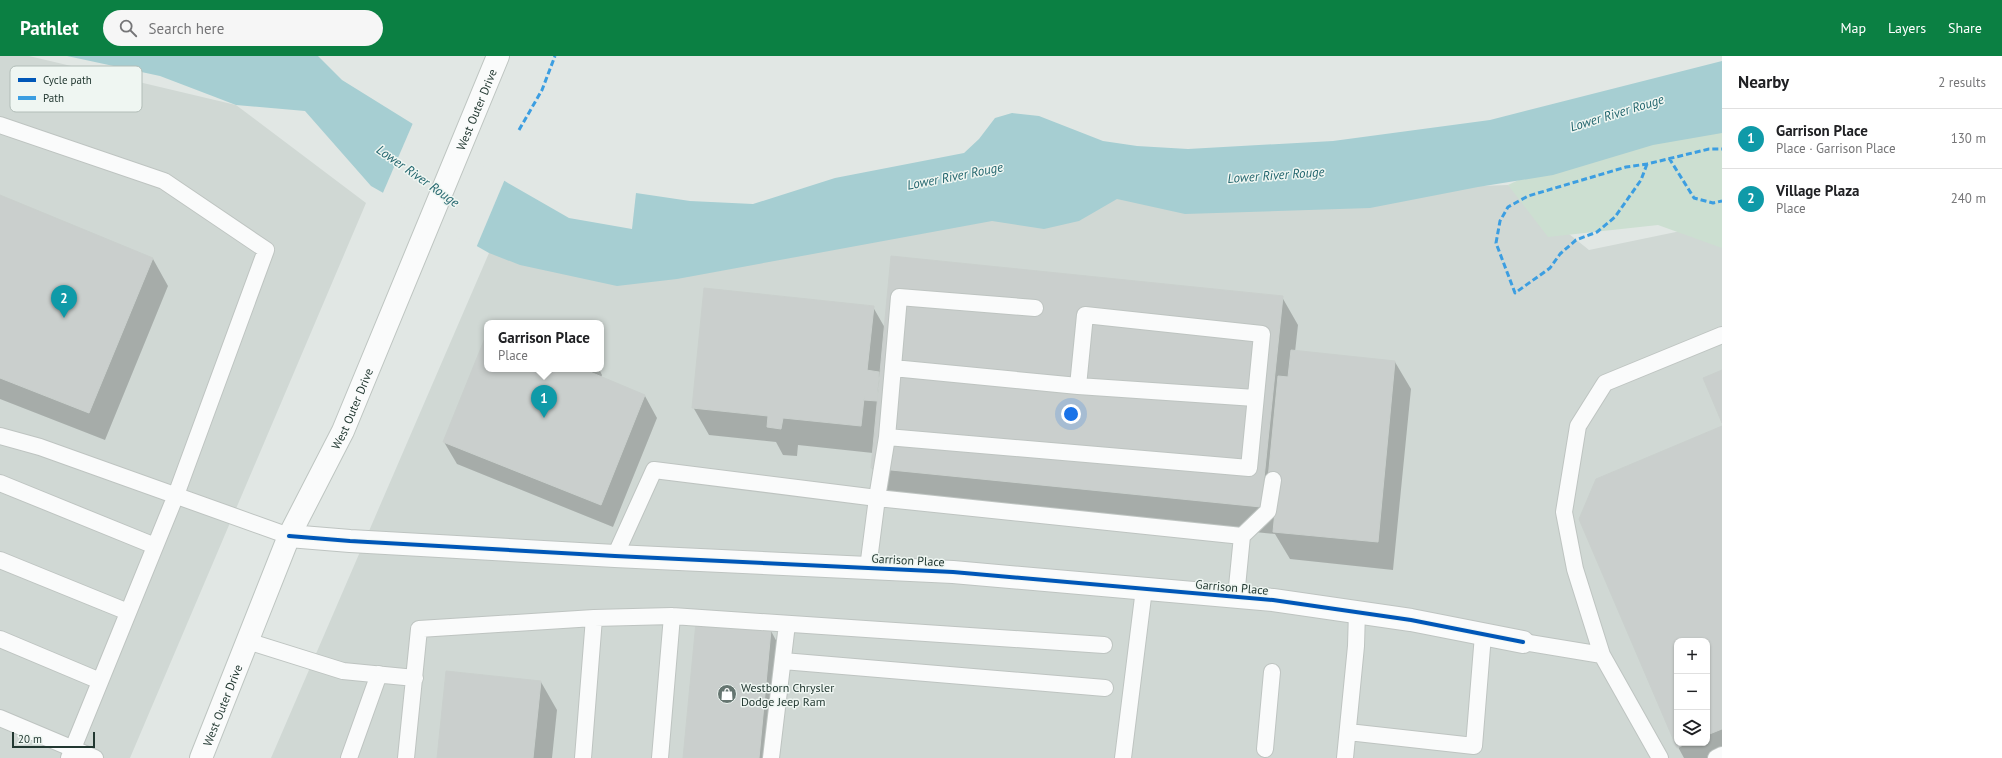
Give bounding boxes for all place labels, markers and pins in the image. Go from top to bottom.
pin: 2 [51,285,77,318]
pin: 1 [531,385,557,418]
place label: Westborn Chrysler Dodge Jeep Ram [741,680,834,709]
shop icon: Westborn Chrysler Dodge Jeep Ram [716,683,738,705]

